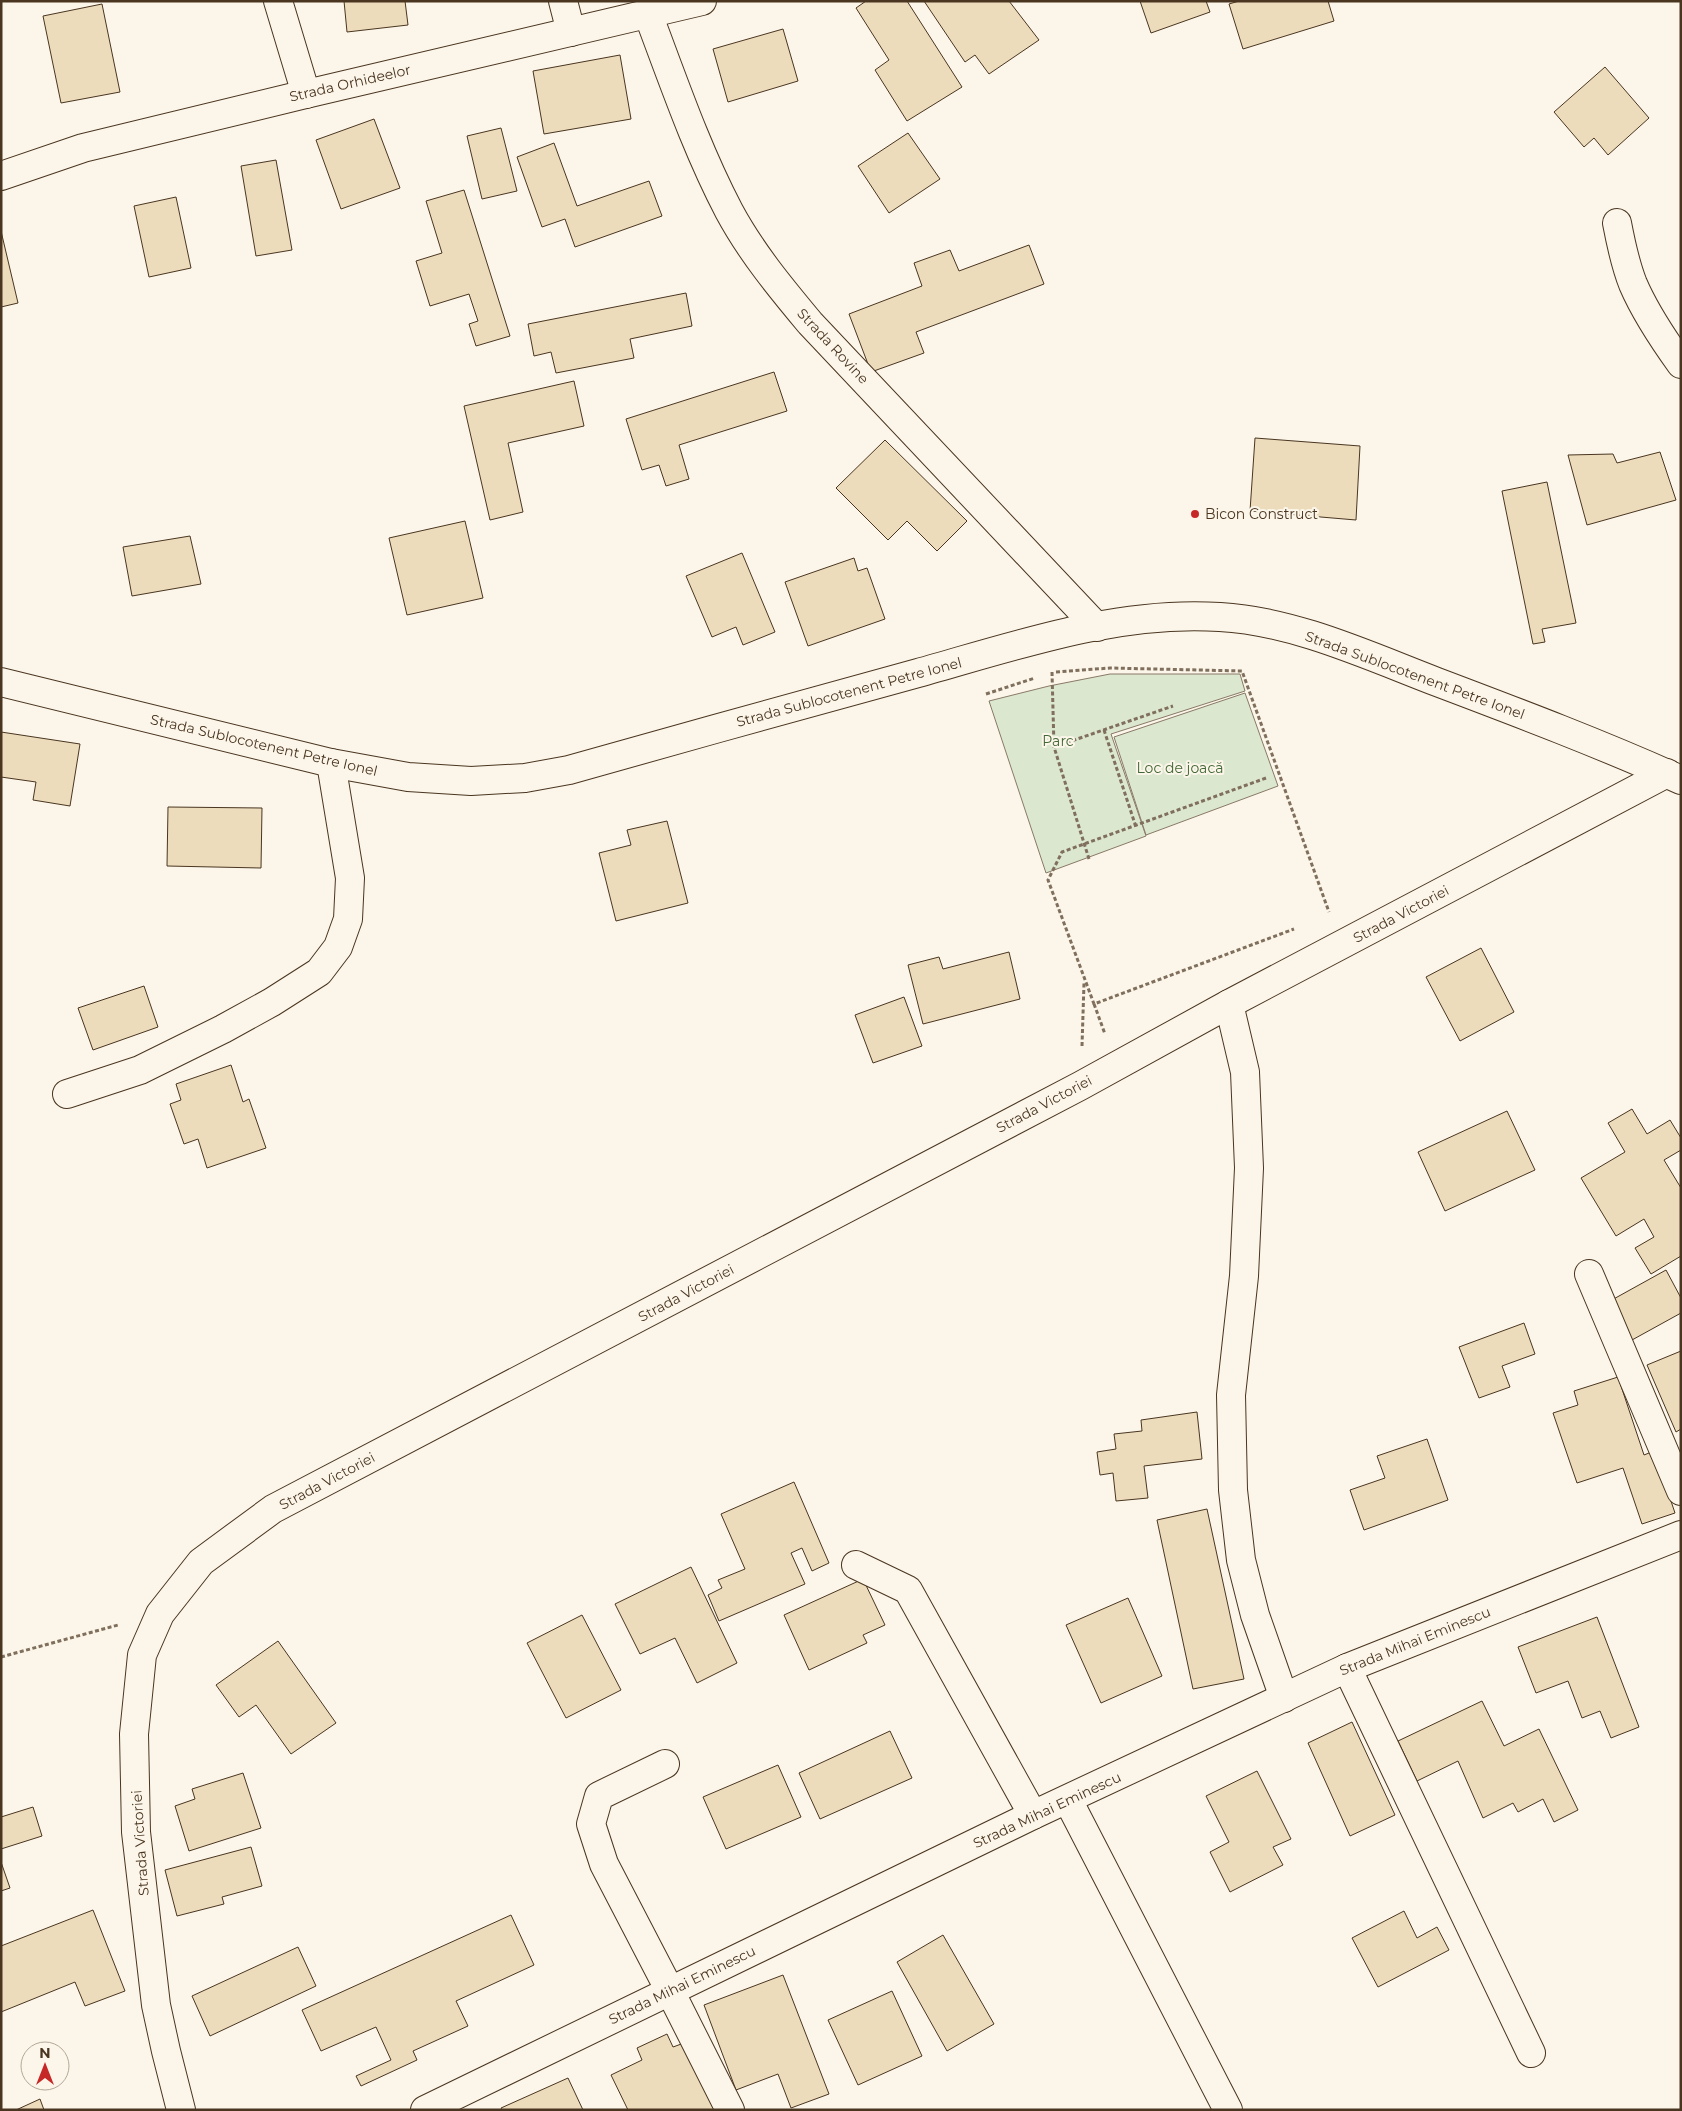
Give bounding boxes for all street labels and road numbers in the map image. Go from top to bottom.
street label: Strada Orhideelor [288,60,413,106]
street label: Strada Rovine [793,304,873,388]
street label: Strada Sublocotenent Petre Ionel [1303,627,1527,723]
street label: Strada Sublocotenent Petre Ionel [734,653,964,731]
street label: Strada Sublocotenent Petre Ionel [149,710,379,780]
street label: Strada Victoriei [1350,881,1452,947]
street label: Strada Victoriei [993,1071,1095,1137]
street label: Strada Victoriei [635,1260,737,1326]
street label: Strada Victoriei [276,1448,378,1514]
street label: Strada Mihai Eminescu [1337,1602,1493,1680]
street label: Strada Mihai Eminescu [970,1768,1124,1852]
street label: Strada Victoriei [127,1790,153,1896]
street label: Strada Mihai Eminescu [606,1942,758,2028]

